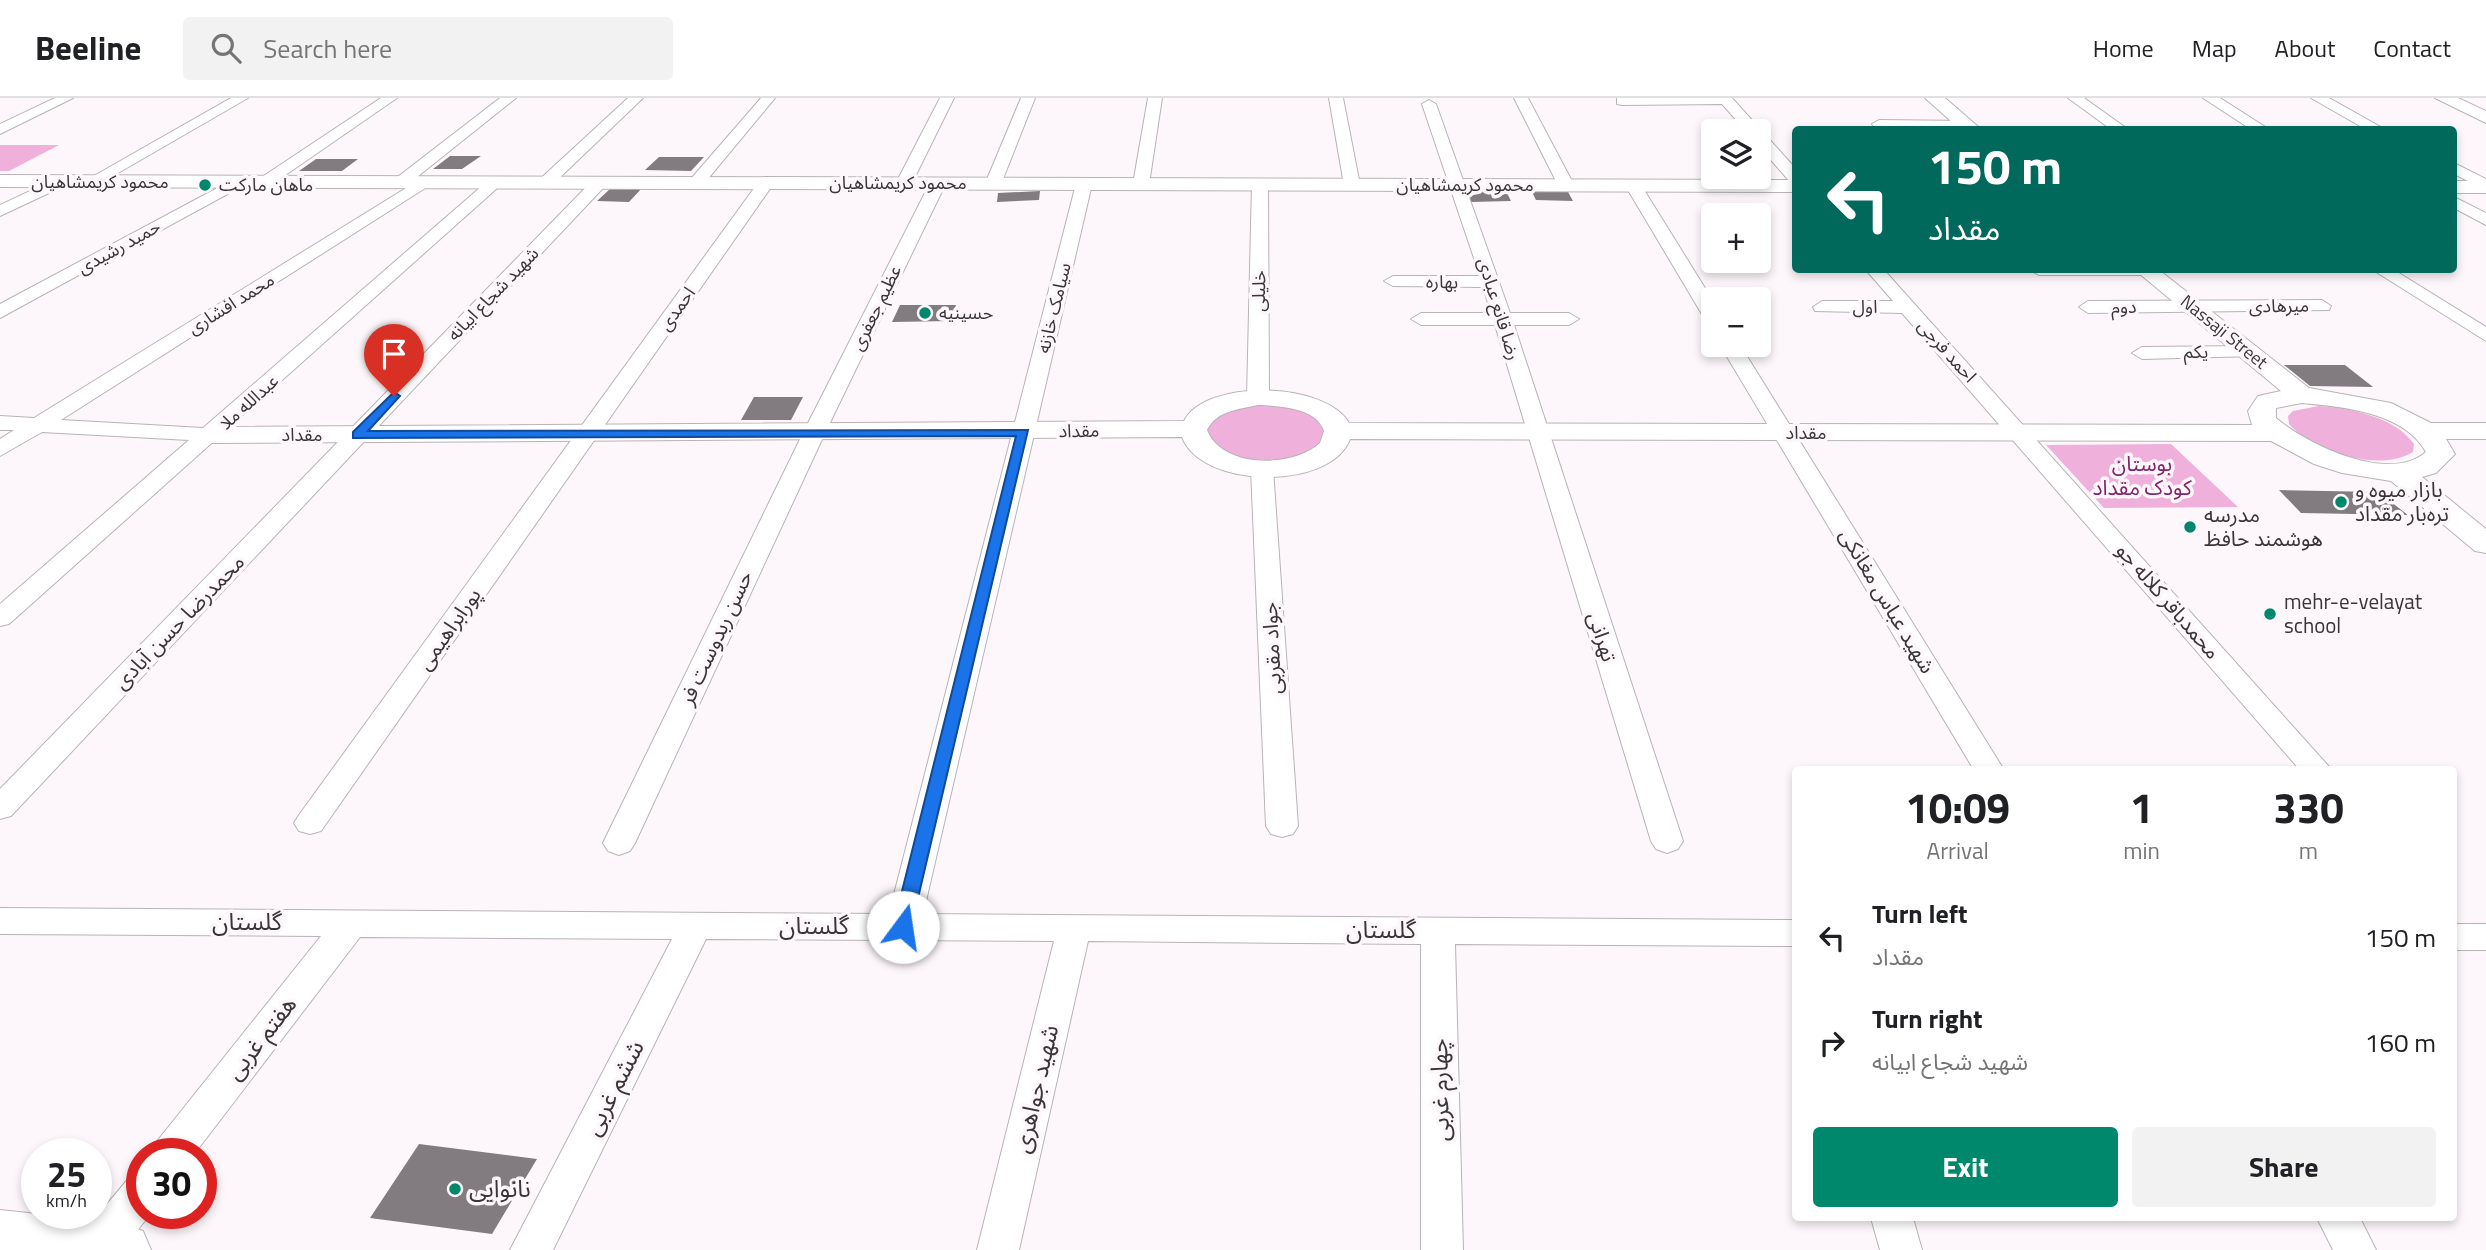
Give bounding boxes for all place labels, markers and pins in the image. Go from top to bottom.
place label: ماهان مارکت [219,171,313,198]
marker: ماهان مارکت [197,177,213,193]
place label: حسینیه [939,299,993,326]
marker: حسینیه [917,305,933,321]
pin [364,324,424,396]
place label: بازار میوه و تره‌بار مقداد [2355,473,2449,529]
marker: بازار میوه و تره‌بار مقداد [2333,494,2349,510]
place label: مدرسه هوشمند حافظ [2204,498,2323,554]
marker: مدرسه هوشمند حافظ [2182,519,2198,535]
place label: mehr-e-velayat school [2284,585,2423,641]
marker: mehr-e-velayat school [2262,606,2278,622]
place label: نانوایی [469,1170,531,1206]
marker: نانوایی [447,1181,463,1197]

